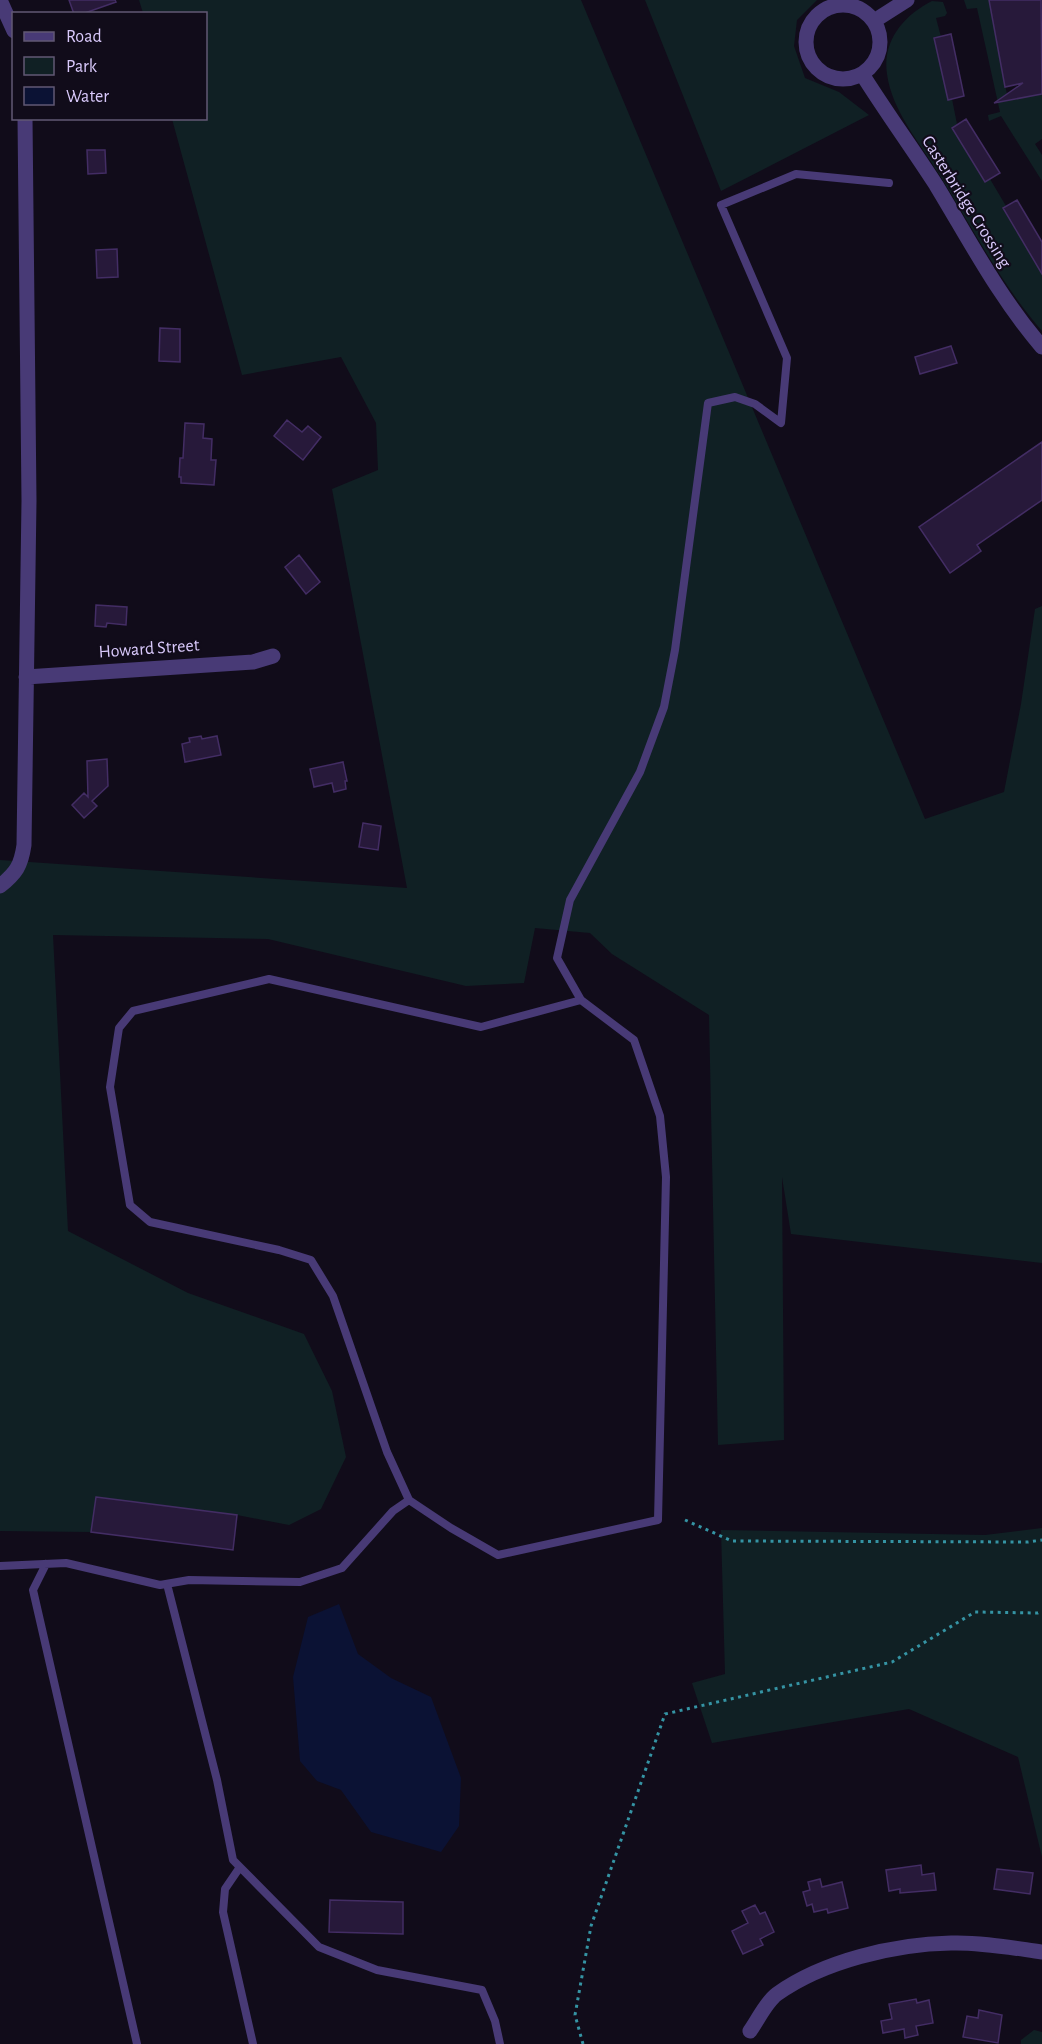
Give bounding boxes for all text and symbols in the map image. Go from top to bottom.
legend [12,12,207,120]
text: Road [66,28,102,46]
text: Park [66,58,98,76]
text: Water [66,88,109,106]
street label: Casterbridge Crossing [918,133,1014,271]
street label: Howard Street [98,636,200,662]

